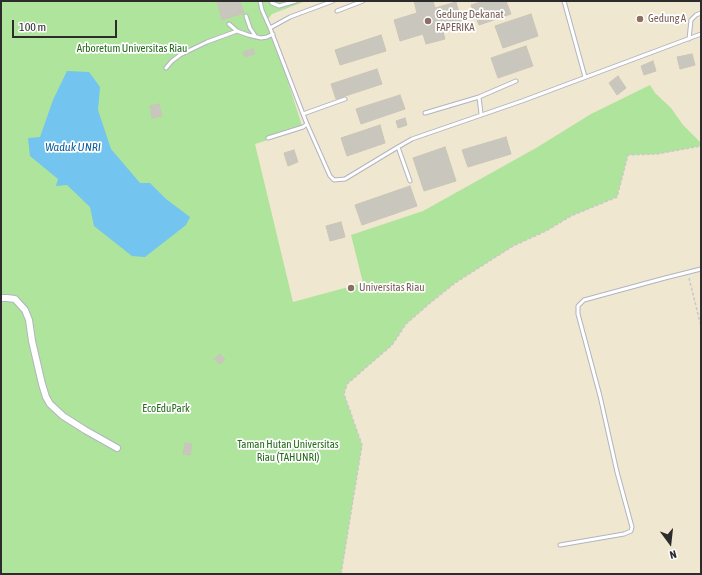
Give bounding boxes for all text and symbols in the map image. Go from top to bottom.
place label: Gedung Dekanat FAPERIKA [436,8,504,34]
scale bar [14,12,119,38]
place label: Gedung A [648,12,686,26]
marker: Gedung A [635,14,645,24]
marker: Gedung Dekanat FAPERIKA [423,16,433,26]
text: 100 m [19,20,46,34]
park label: Arboretum Universitas Riau [77,42,187,56]
water label: Waduk UNRI [45,140,101,154]
place label: Universitas Riau [359,281,425,295]
marker: Universitas Riau [346,283,356,293]
park label: EcoEduPark [142,402,190,416]
park label: Taman Hutan Universitas Riau (TAHUNRI) [237,438,339,464]
north arrow [650,523,690,563]
text: N [668,548,678,561]

